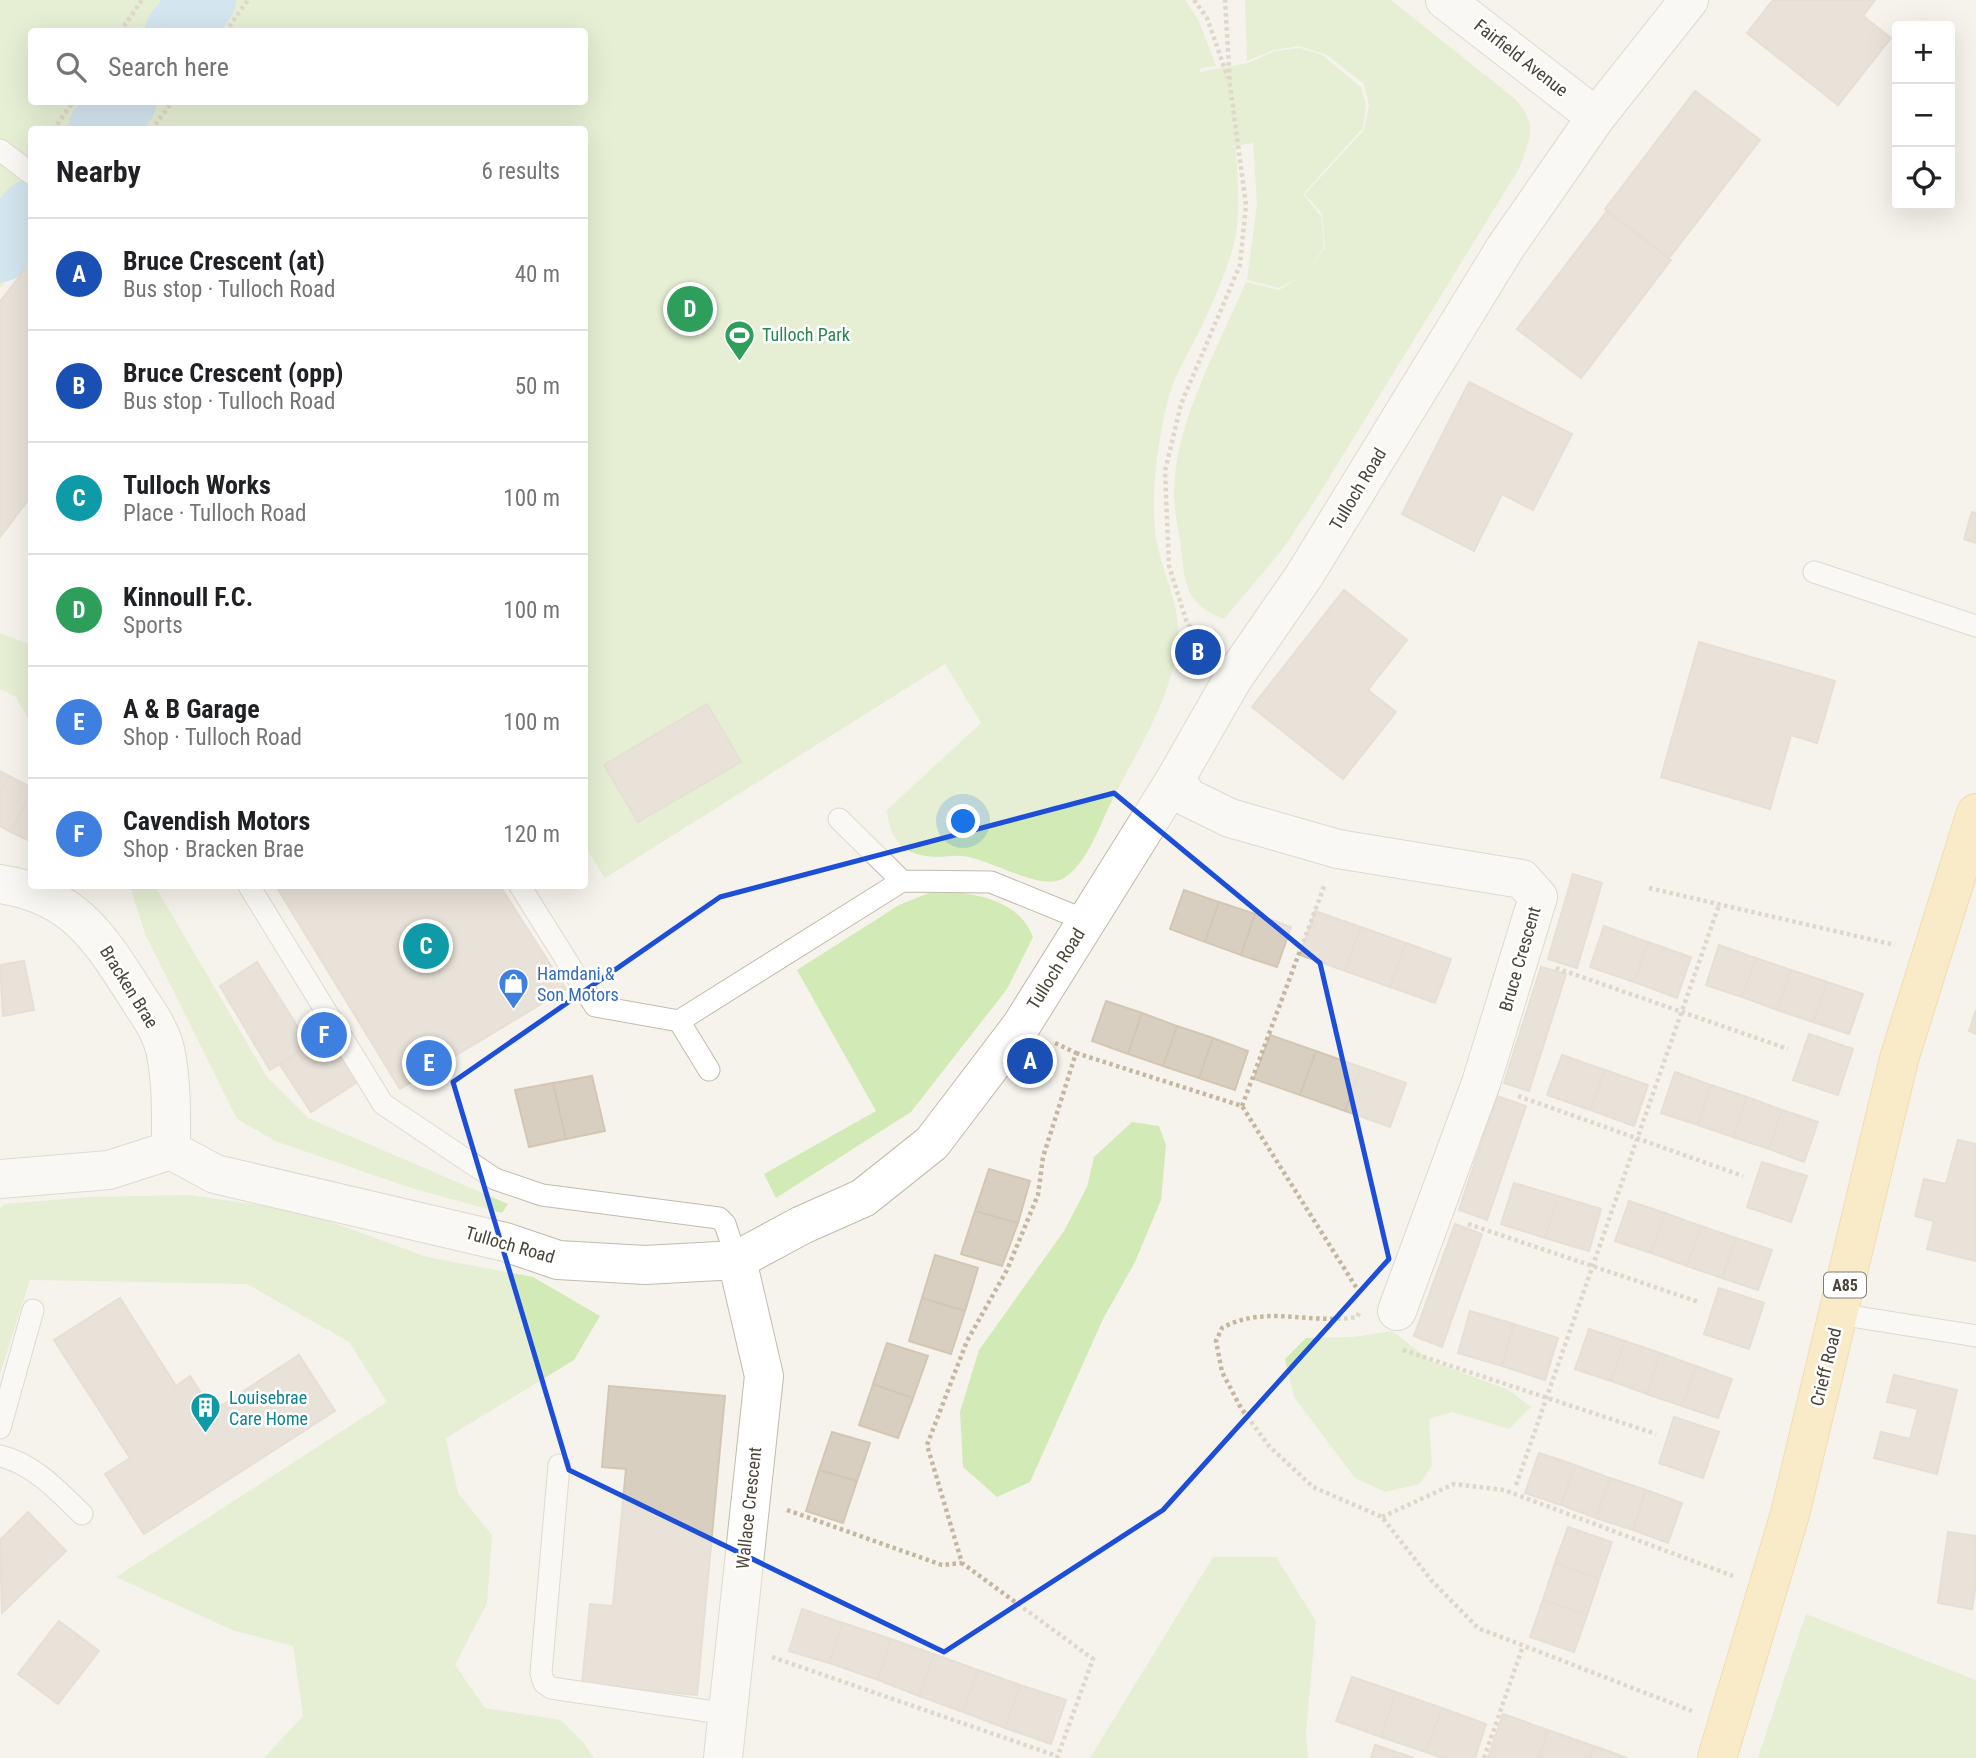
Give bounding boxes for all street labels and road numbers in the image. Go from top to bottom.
street label: Fairfield Avenue [1470,15,1572,101]
street label: Tulloch Road [1325,444,1390,533]
street label: Bruce Crescent [1495,904,1544,1014]
street label: Tulloch Road [1022,924,1089,1013]
street label: Bracken Brae [96,942,163,1032]
street label: Tulloch Road [463,1222,557,1267]
road number: A85 [1824,1273,1866,1298]
street label: Crieff Road [1806,1326,1845,1408]
street label: Wallace Crescent [732,1446,765,1570]

